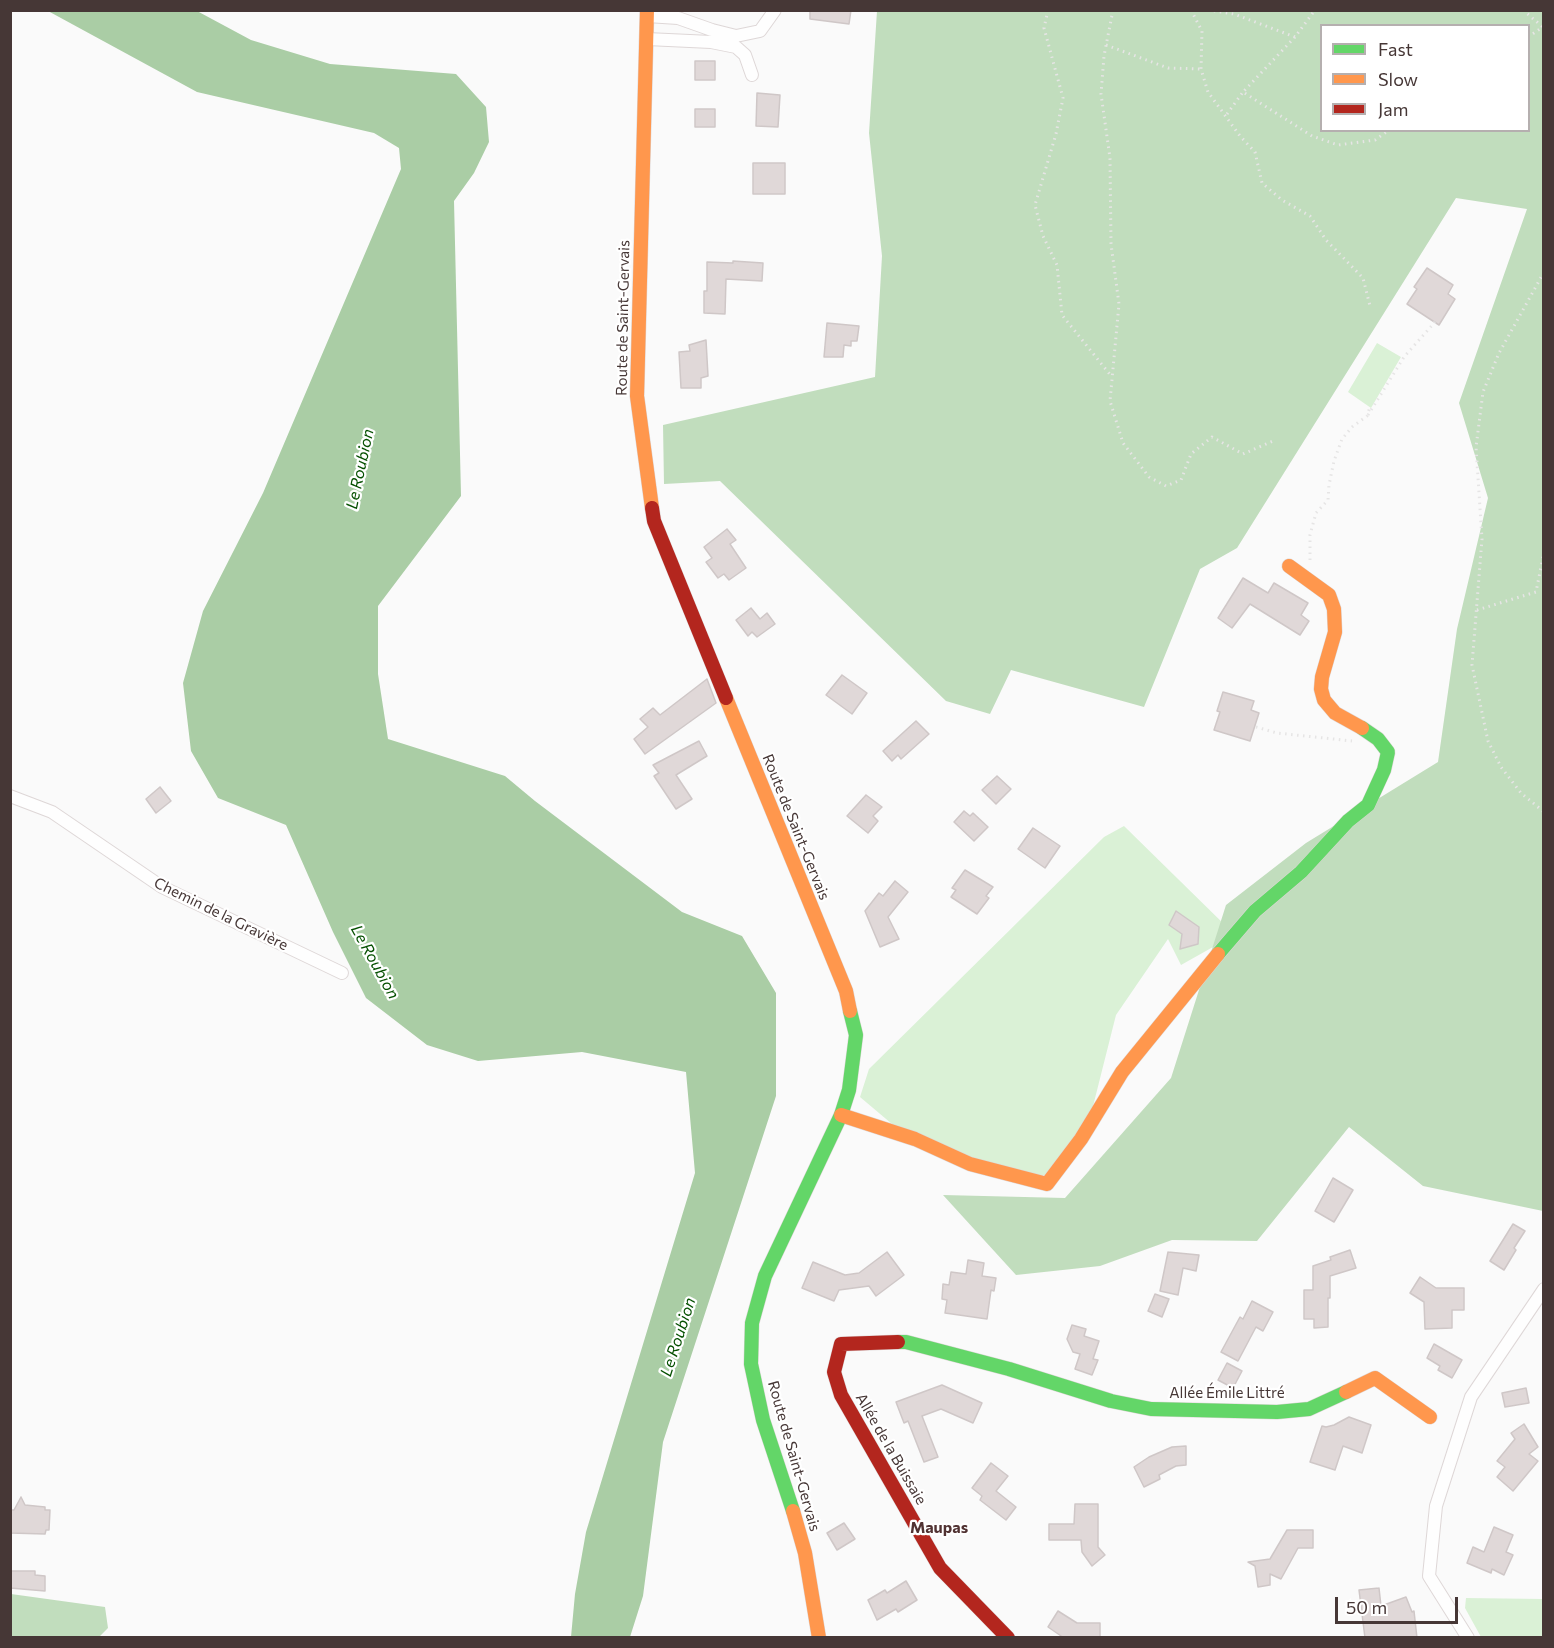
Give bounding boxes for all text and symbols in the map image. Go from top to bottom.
legend [1320,24,1530,132]
text: Fast [1378,38,1413,60]
text: Slow [1378,68,1418,90]
text: Jam [1378,98,1408,120]
street label: Route de Saint-Gervais [613,240,633,396]
water label: Le Roubion [342,427,378,511]
street label: Route de Saint-Gervais [758,751,834,903]
street label: Chemin de la Gravière [151,874,291,954]
water label: Le Roubion [347,922,403,1002]
water label: Le Roubion [656,1295,700,1379]
street label: Route de Saint-Gervais [764,1379,824,1533]
street label: Allée Émile Littré [1169,1384,1285,1402]
street label: Allée de la Buissaie [852,1390,930,1508]
district label: Maupas [910,1518,968,1538]
scale bar [1338,1585,1461,1623]
text: 50 m [1346,1596,1387,1618]

